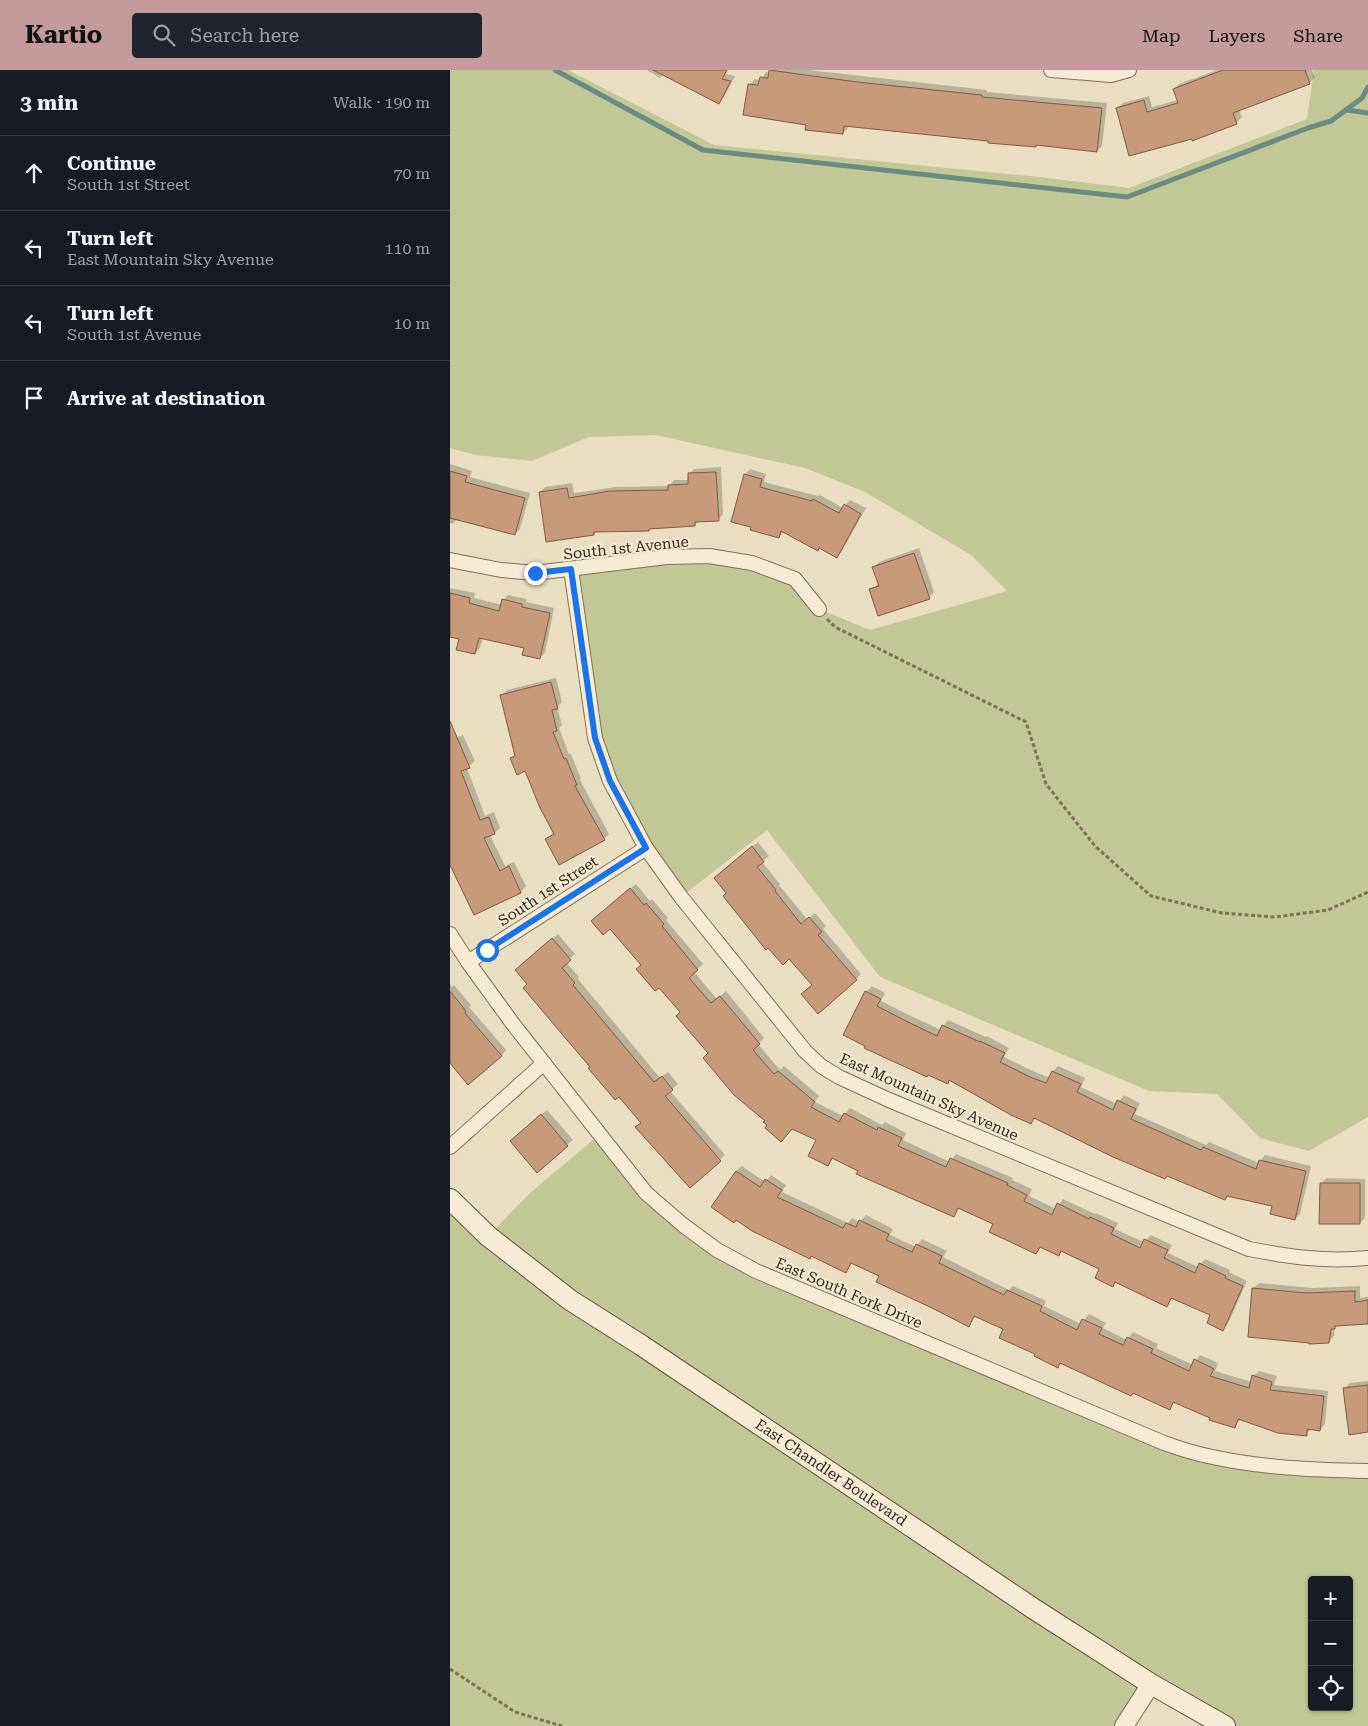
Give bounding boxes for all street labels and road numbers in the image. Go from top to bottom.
street label: South 1st Avenue [562,532,690,564]
street label: South 1st Street [495,852,602,930]
street label: East Mountain Sky Avenue [837,1049,1021,1145]
street label: East South Fork Drive [773,1254,925,1332]
street label: East Chandler Boulevard [752,1415,911,1530]

